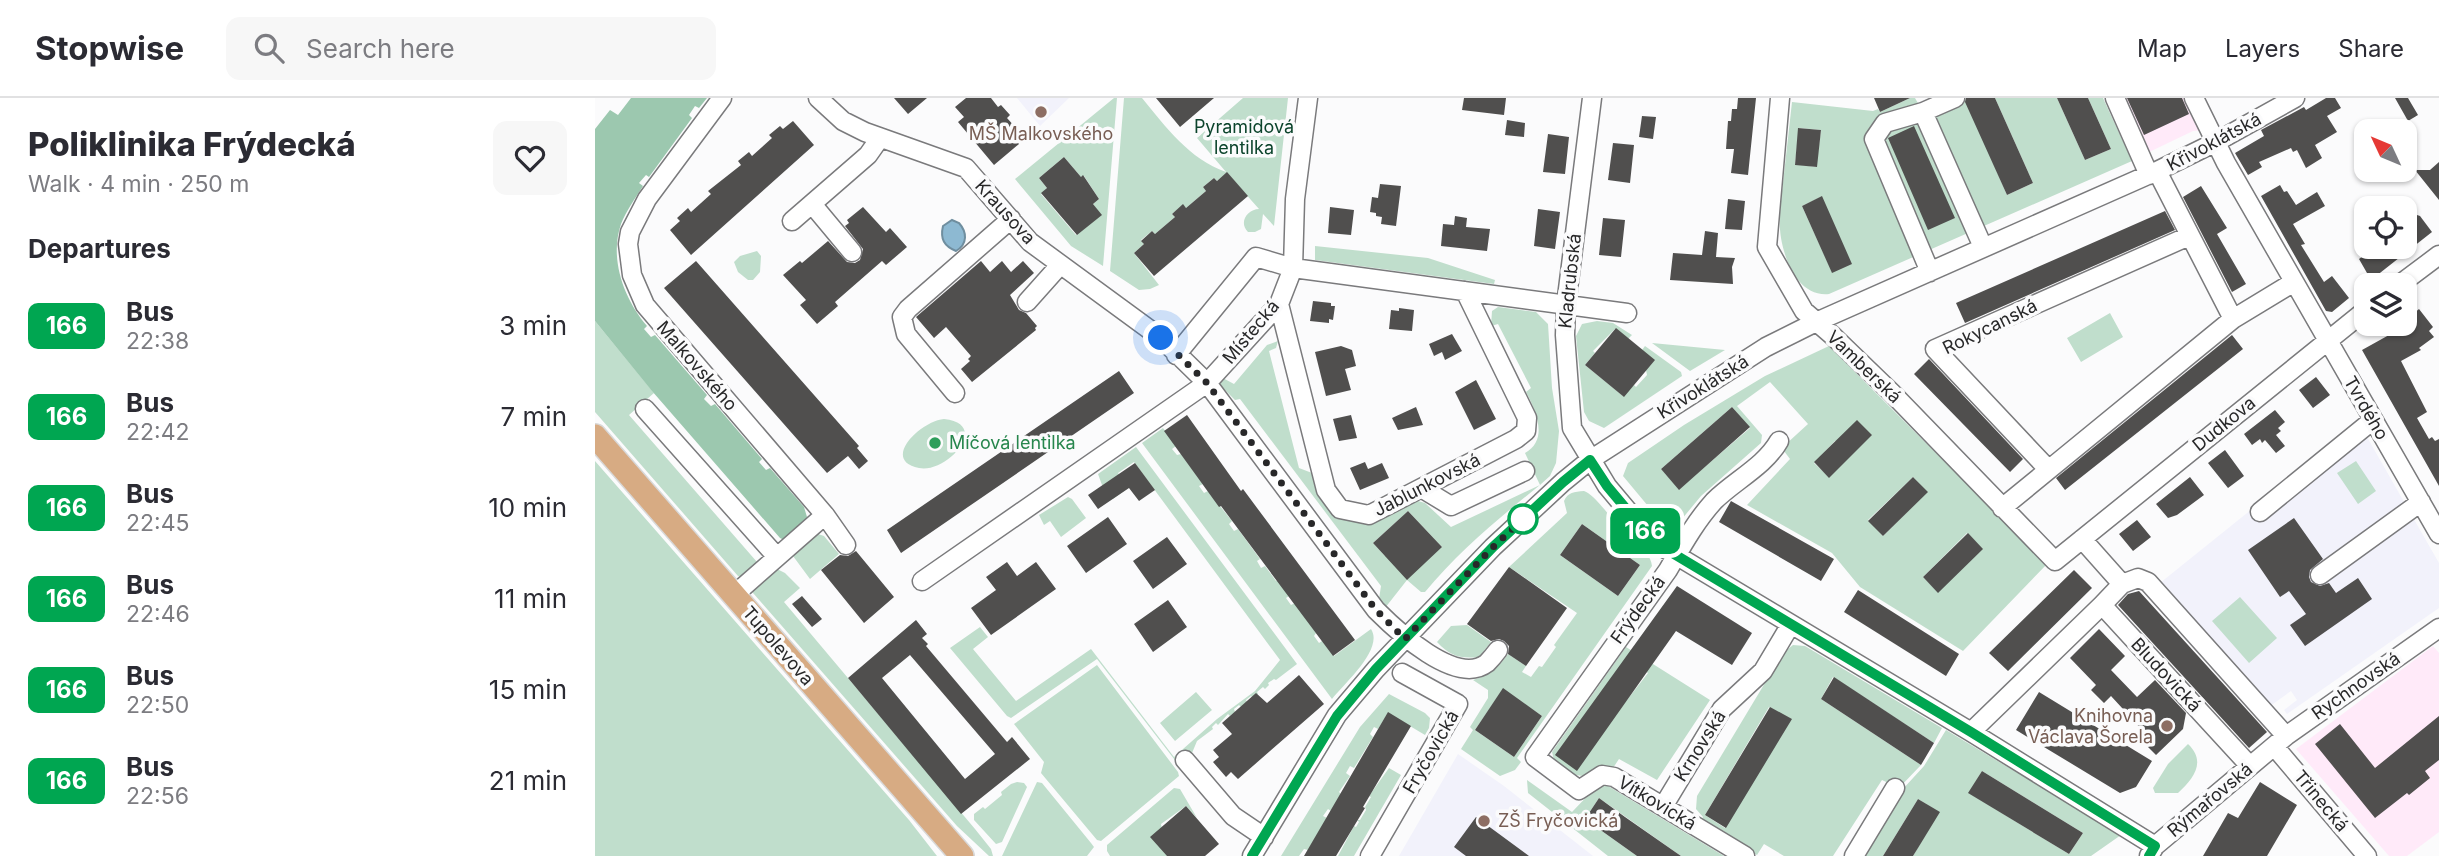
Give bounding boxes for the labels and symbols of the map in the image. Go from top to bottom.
marker: MŠ Malkovského [1033,104,1049,120]
street label: Křivoklátská [2163,108,2264,175]
park label: Pyramidová lentilka [1194,116,1294,158]
north arrow [2354,119,2417,182]
place label: MŠ Malkovského [969,122,1113,144]
street label: Krausova [971,175,1040,248]
street label: Kladrubská [1554,232,1585,330]
street label: Rokycanská [1939,295,2040,358]
street label: Místecká [1218,296,1283,368]
street label: Malkovského [653,317,742,415]
your location [1143,320,1178,355]
street label: Vamberská [1823,326,1906,407]
street label: Křivoklátská [1653,350,1752,423]
street label: Tvrdého [2340,372,2393,443]
street label: Dudkova [2188,392,2259,455]
place label: Míčová lentilka [949,432,1076,453]
marker: Míčová lentilka [927,435,943,451]
street label: Jablunkovská [1370,449,1483,520]
unlabelled marker [1508,504,1538,534]
line badge: 166 [1605,508,1685,554]
street label: Frýdecká [1606,572,1669,648]
street label: Tupolevova [738,602,818,689]
street label: Bludovická [2127,633,2206,716]
street label: Rychnovská [2308,647,2404,724]
place label: Knihovna Václava Šorela [2028,705,2153,747]
street label: Fryčovická [1398,706,1463,797]
street label: Krnovská [1670,706,1730,785]
marker: Knihovna Václava Šorela [2159,718,2175,734]
street label: Rýmařovská [2163,758,2256,841]
street label: Třinecká [2290,766,2353,836]
street label: Vítkovická [1614,771,1700,834]
place label: ZŠ Fryčovická [1498,809,1618,831]
marker: ZŠ Fryčovická [1476,813,1492,829]

